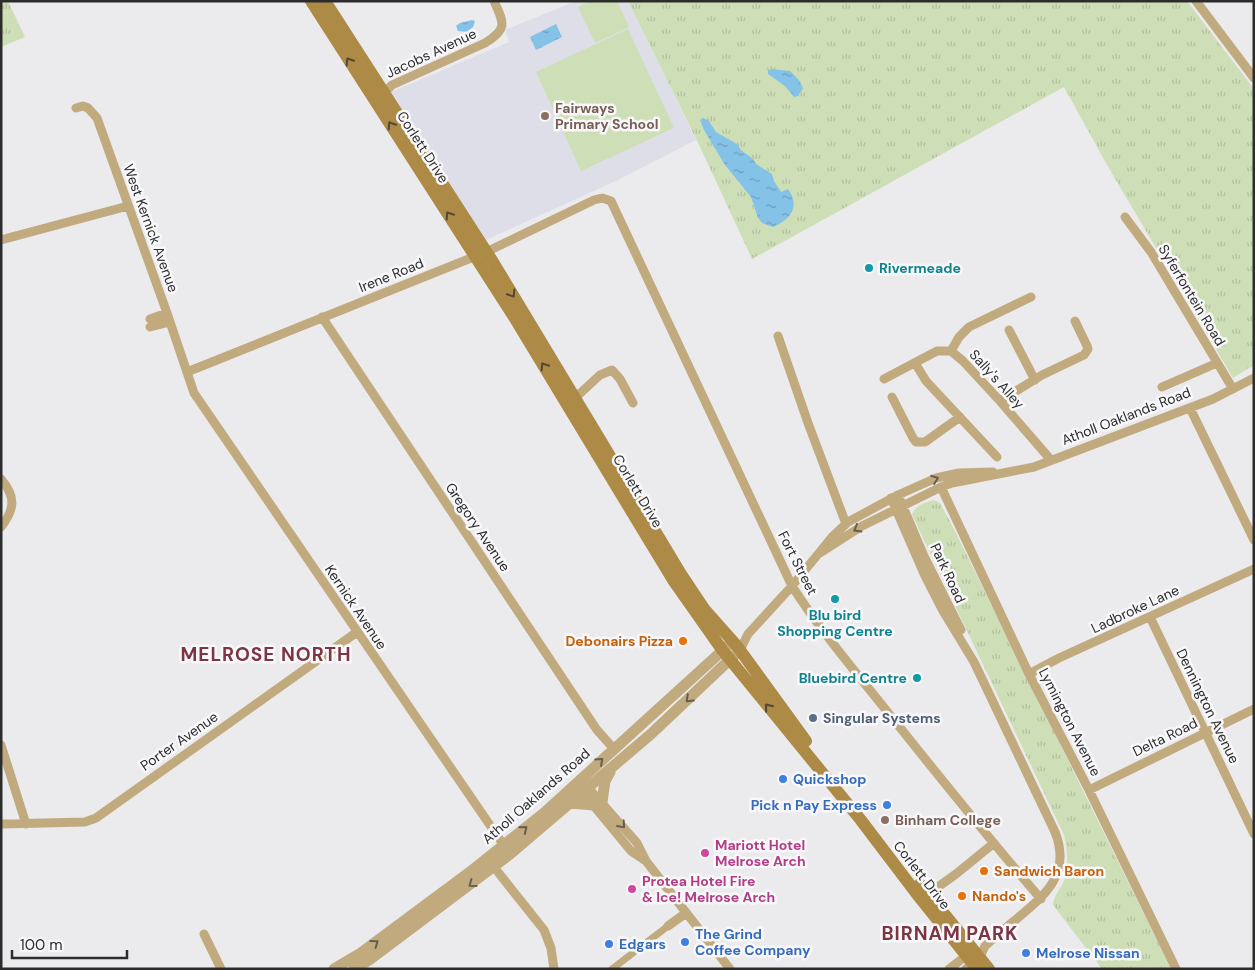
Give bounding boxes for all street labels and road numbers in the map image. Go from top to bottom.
street label: Jacobs Avenue [383,24,479,82]
street label: Corlett Drive [393,108,453,186]
street label: West Kernick Avenue [119,161,183,295]
street label: Syferfontein Road [1155,241,1229,349]
street label: Irene Road [356,254,426,296]
street label: Sally's Alley [966,346,1028,413]
street label: Atholl Oaklands Road [1059,383,1193,449]
street label: Corlett Drive [609,451,667,531]
street label: Gregory Avenue [442,479,514,575]
street label: Fort Street [774,528,822,598]
street label: Park Road [926,540,970,606]
street label: Kernick Avenue [321,561,391,653]
street label: Ladbroke Lane [1088,581,1182,637]
street label: Dennington Avenue [1172,646,1244,767]
street label: Lymington Avenue [1035,665,1105,779]
street label: Porter Avenue [137,708,221,774]
street label: Delta Road [1130,714,1200,760]
street label: Atholl Oaklands Road [478,744,594,848]
street label: Corlett Drive [890,837,954,913]

